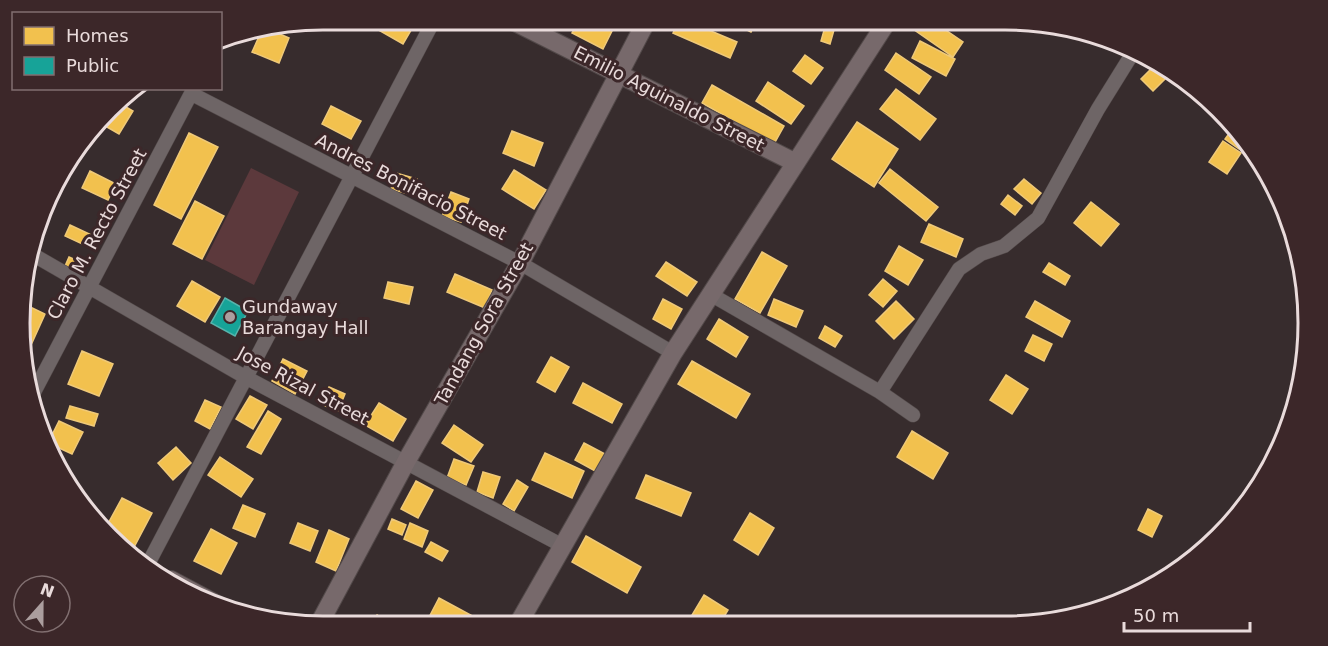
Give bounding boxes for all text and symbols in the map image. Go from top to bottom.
legend [12,12,222,90]
text: Homes [66,25,129,46]
street label: Emilio Aguinaldo Street [570,41,768,156]
text: Public [66,55,119,76]
street label: Andres Bonifacio Street [312,129,510,244]
street label: Claro M. Recto Street [43,145,151,323]
street label: Tandang Sora Street [430,239,537,410]
place label: Gundaway Barangay Hall [242,296,369,338]
marker: Gundaway Barangay Hall [223,310,237,324]
street label: Jose Rizal Street [233,342,373,429]
north arrow [12,574,72,634]
text: N [38,579,57,602]
scale bar [1124,595,1250,633]
text: 50 m [1133,605,1179,626]

